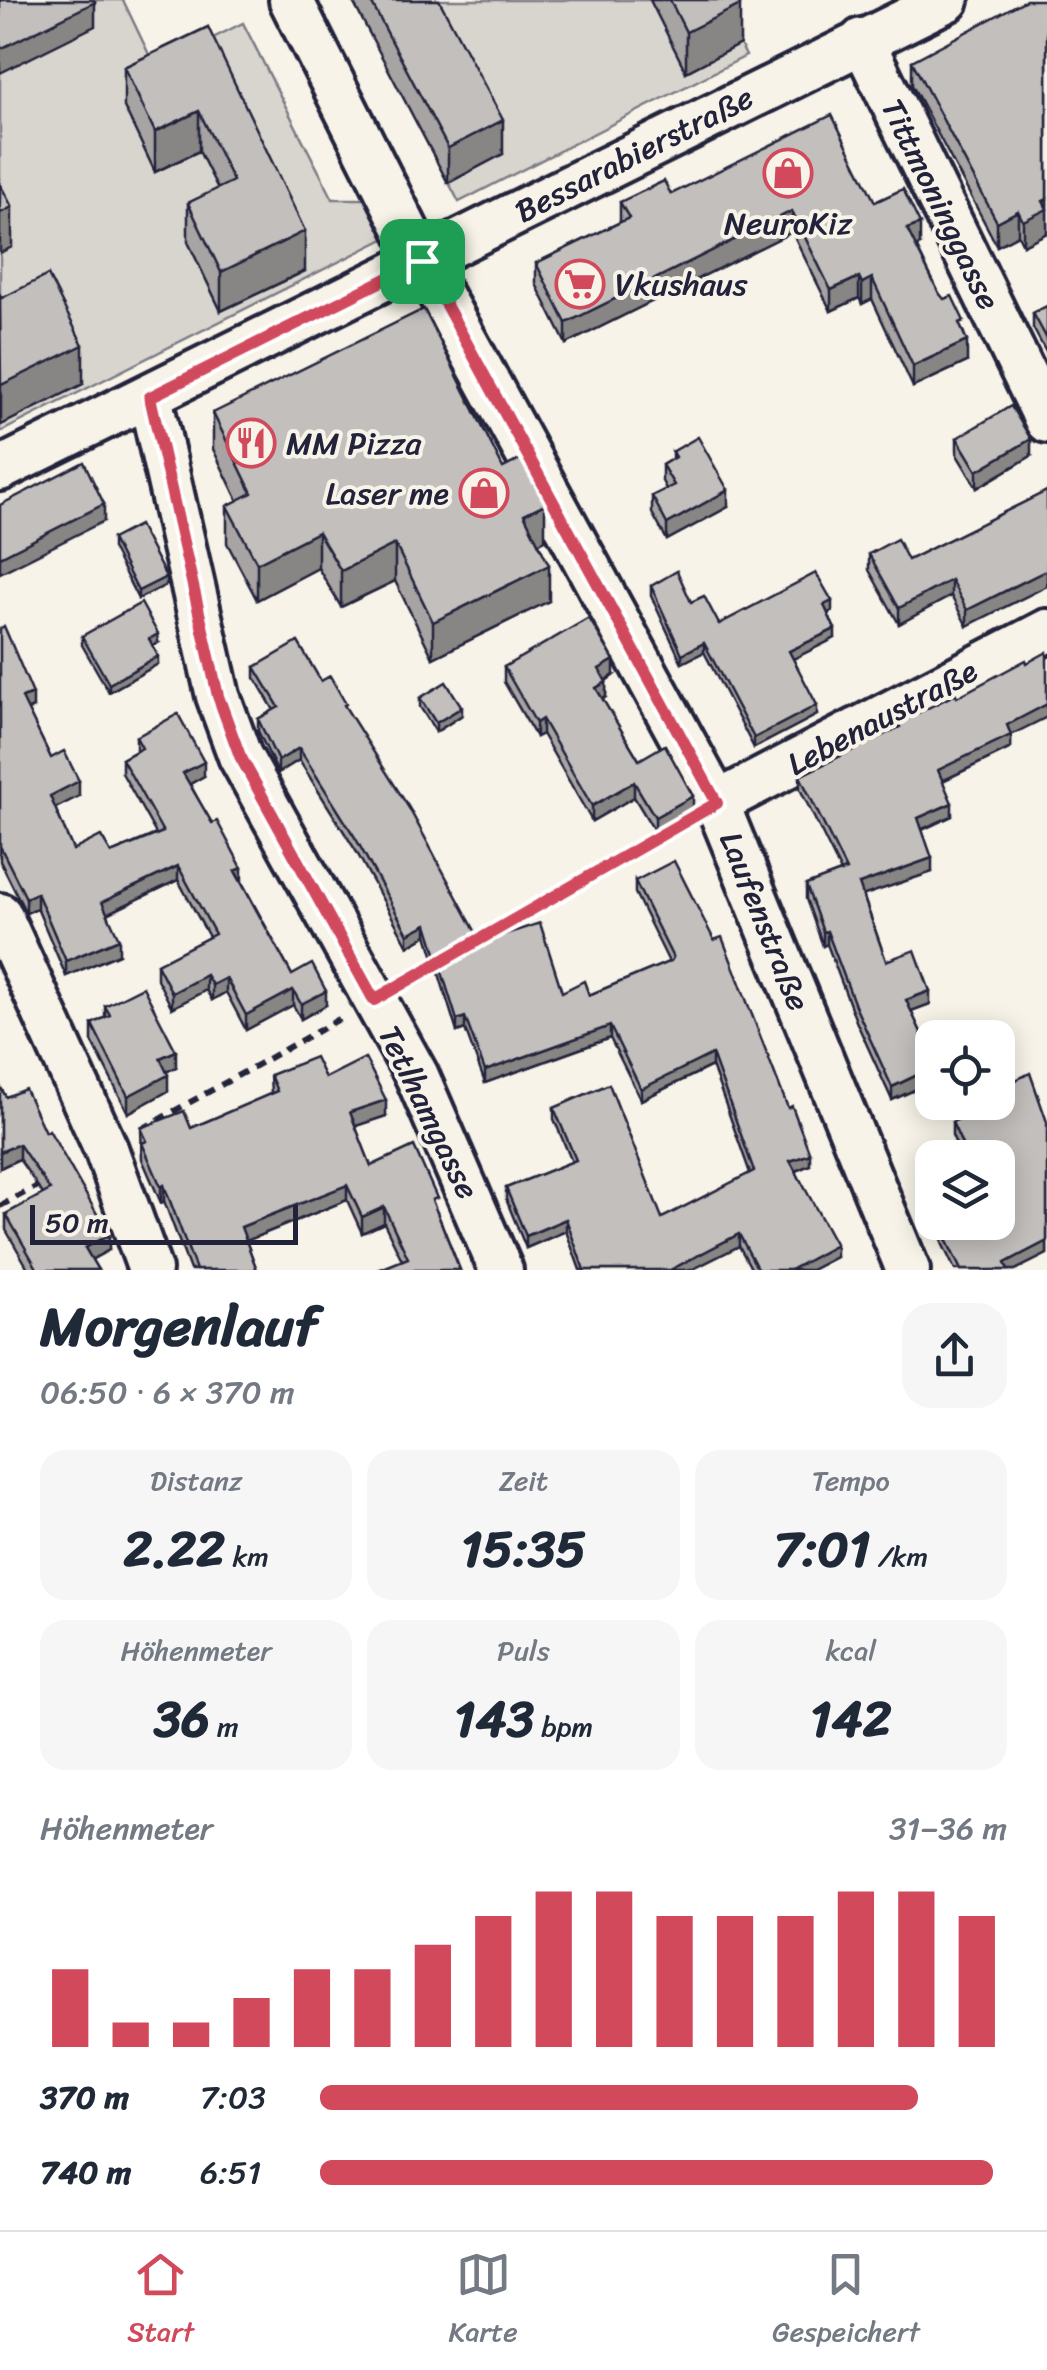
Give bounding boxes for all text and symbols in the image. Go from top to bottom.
street label: Bessarabierstraße [505,70,764,239]
street label: Tittmoninggasse [865,88,1017,320]
shop icon: NeuroKiz [762,147,814,199]
place label: NeuroKiz [724,195,853,252]
pin [380,219,465,304]
icon: arrive [395,234,450,289]
place label: Vkushaus [615,256,748,313]
supermarket icon: Vkushaus [554,258,606,310]
place label: MM Pizza [286,415,422,472]
restaurant icon: MM Pizza [225,417,277,469]
place label: Laser me [326,465,449,522]
shop icon: Laser me [458,467,510,519]
street label: Lebenaustraße [776,643,988,792]
street label: Laufenstraße [703,823,826,1020]
street label: Tetlhamgasse [362,1015,495,1209]
map controls [915,1020,1015,1240]
button: locate [915,1020,1015,1120]
button: layers [915,1140,1015,1240]
text: 50 m [45,1198,109,1247]
scale bar [30,1200,298,1244]
text: Morgenlauf [40,1278,318,1375]
button: share [902,1303,1007,1408]
text: 06:50 · 6 × 370 m [40,1364,295,1421]
text: Distanz [150,1456,242,1505]
text: Zeit [499,1456,548,1505]
text: Tempo [812,1456,890,1505]
text: 2.22 [124,1505,225,1594]
text: 15:35 [461,1505,586,1594]
text: 7:01 [774,1505,870,1594]
text: km [225,1532,269,1581]
text: /km [870,1532,928,1581]
text: Höhenmeter [121,1626,272,1675]
text: Puls [497,1626,550,1675]
text: kcal [825,1626,876,1675]
text: 36 [154,1675,210,1764]
text: 143 [454,1675,534,1764]
text: 142 [810,1675,892,1764]
text: m [210,1702,238,1751]
text: bpm [534,1702,593,1751]
text: Höhenmeter [40,1800,213,1857]
text: 31–36 m [889,1800,1007,1857]
text: 370 m [40,2069,129,2126]
text: 7:03 [200,2069,266,2126]
text: 740 m [40,2144,131,2201]
text: 6:51 [200,2144,261,2201]
tab: Start [127,2247,194,2356]
tab: Karte [449,2247,518,2356]
tab: Gespeichert [772,2247,920,2356]

